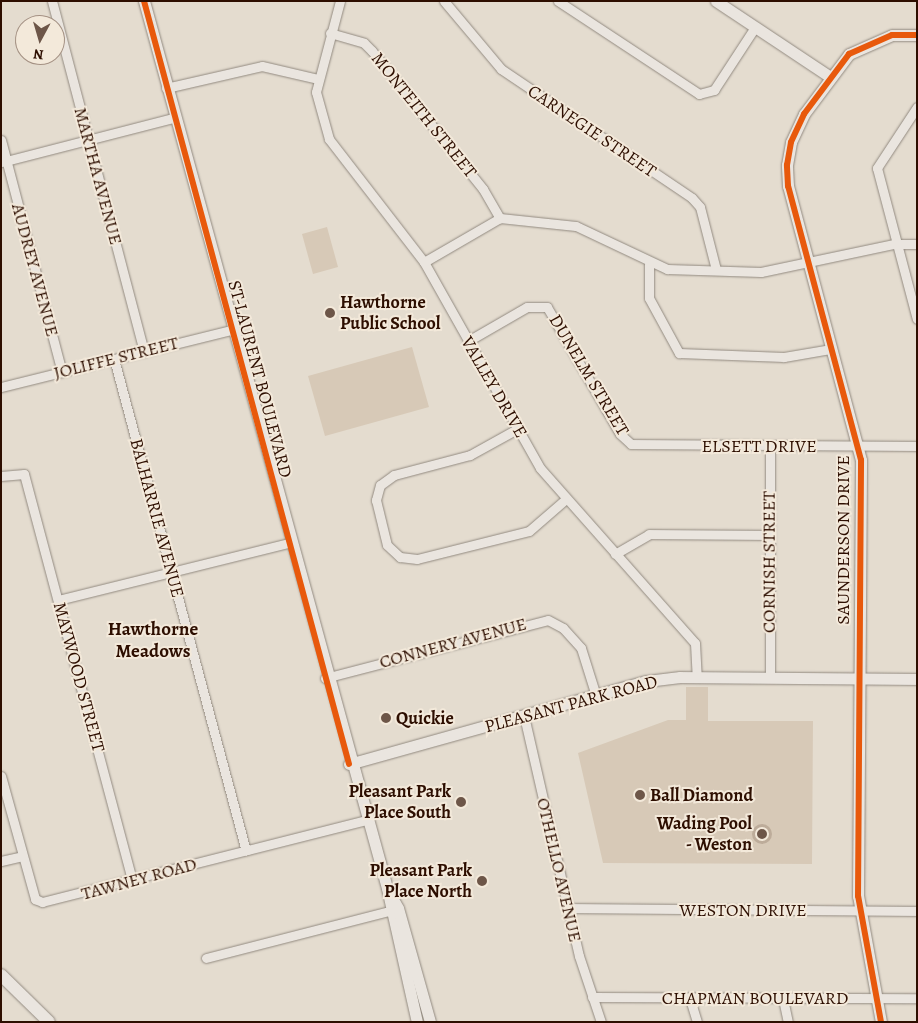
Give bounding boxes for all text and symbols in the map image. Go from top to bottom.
north arrow [15,15,65,65]
text: N [32,44,45,64]
street label: MONTEITH STREET [367,48,481,182]
street label: CARNEGIE STREET [524,80,660,182]
street label: MARTHA AVENUE [69,105,127,247]
street label: AUDREY AVENUE [7,201,63,339]
street label: ST-LAURENT BOULEVARD [223,278,297,480]
place label: Hawthorne Public School [340,292,440,334]
marker: Hawthorne Public School [324,307,336,319]
street label: DUNELM STREET [544,310,634,440]
street label: JOLIFFE STREET [51,332,181,384]
street label: VALLEY DRIVE [456,333,532,441]
street label: ELSETT DRIVE [701,435,817,457]
street label: BALHARRIE AVENUE [125,436,189,600]
street label: SAUNDERSON DRIVE [832,455,854,625]
street label: CORNISH STREET [758,491,780,633]
street label: MAYWOOD STREET [49,600,109,754]
street label: CONNERY AVENUE [377,613,529,673]
district label: Hawthorne Meadows [108,619,198,663]
street label: PLEASANT PARK ROAD [482,671,660,737]
place label: Quickie [396,707,454,729]
marker: Quickie [380,712,392,724]
place label: Pleasant Park Place South [348,781,451,824]
place label: Ball Diamond [650,784,753,806]
marker: Ball Diamond [634,789,646,801]
marker: Pleasant Park Place South [455,796,467,808]
street label: OTHELLO AVENUE [532,796,586,944]
place label: Wading Pool - Weston [657,813,752,856]
marker: Wading Pool - Weston [756,828,768,840]
street label: TAWNEY ROAD [79,853,199,905]
place label: Pleasant Park Place North [369,860,472,902]
marker: Pleasant Park Place North [476,875,488,887]
street label: WESTON DRIVE [679,899,807,921]
street label: CHAPMAN BOULEVARD [662,987,848,1009]

